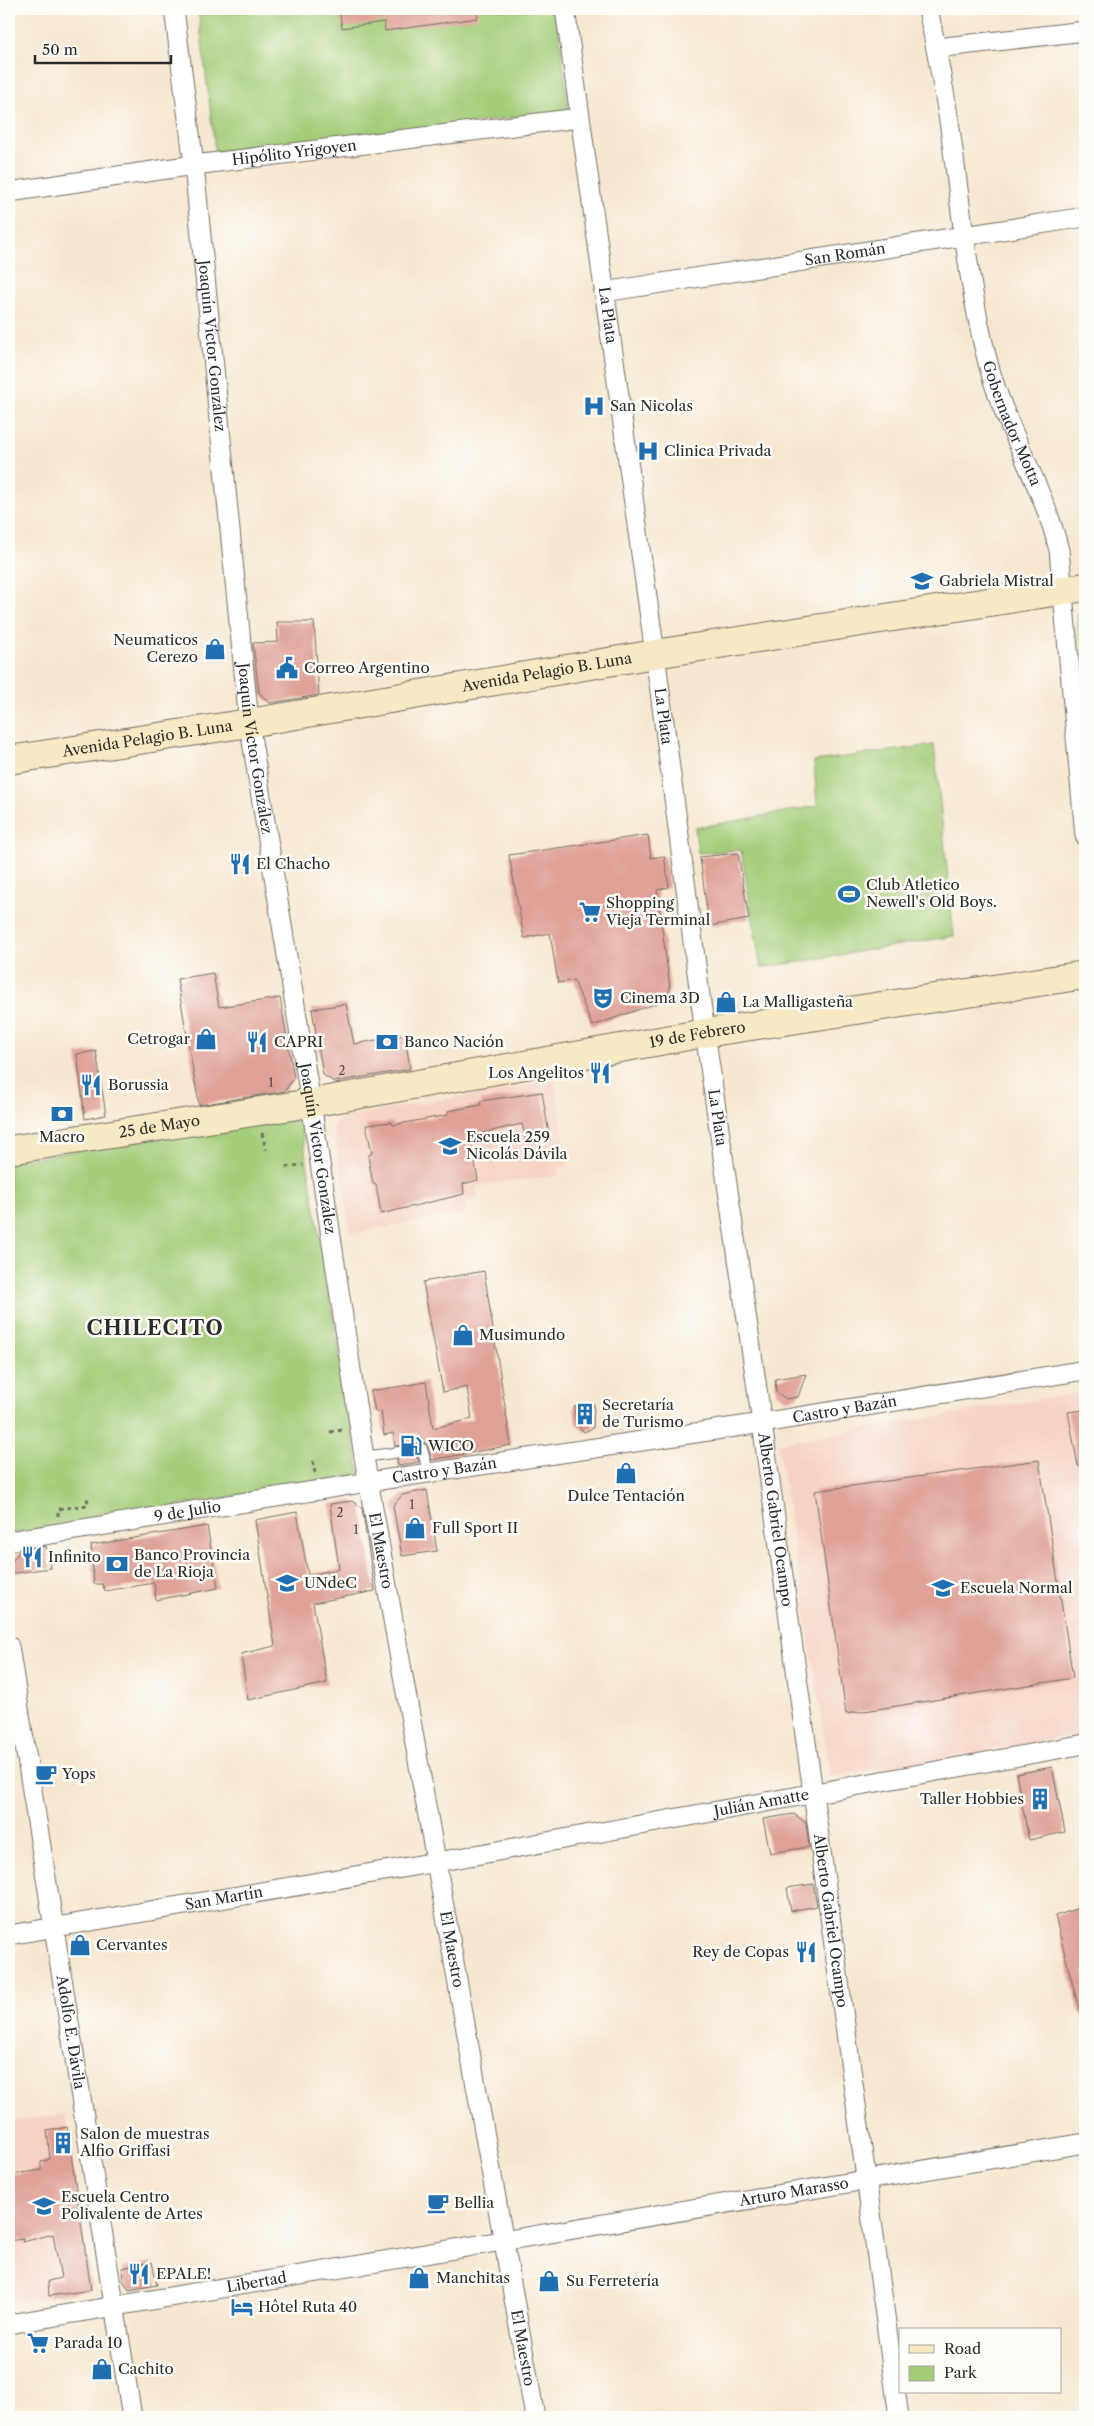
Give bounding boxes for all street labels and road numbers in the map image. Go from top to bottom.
street label: Hipólito Yrigoyen [231,135,358,169]
street label: San Román [803,238,887,270]
street label: Joaquín Víctor González [194,257,230,433]
street label: La Plata [595,285,622,345]
street label: Gobernador Motta [979,359,1046,489]
street label: Avenida Pelagio B. Luna [459,648,633,696]
street label: Joaquín Víctor González [234,660,277,836]
street label: La Plata [651,687,677,746]
street label: Avenida Pelagio B. Luna [60,716,234,761]
street label: 19 de Febrero [648,1017,747,1052]
street label: Joaquín Víctor González [295,1060,341,1235]
street label: La Plata [704,1088,731,1147]
street label: 25 de Mayo [117,1110,201,1142]
street label: Castro y Bazán [791,1391,899,1427]
street label: Alberto Gabriel Ocampo [754,1430,797,1608]
street label: Castro y Bazán [391,1453,498,1487]
street label: 9 de Julio [153,1496,222,1526]
street label: El Maestro [365,1511,397,1590]
street label: Julián Amatte [710,1784,810,1821]
street label: Alberto Gabriel Ocampo [810,1831,852,2009]
street label: San Martín [183,1882,265,1914]
street label: El Maestro [436,1910,468,1989]
street label: Adolfo E. Dávila [52,1973,90,2090]
street label: Arturo Marasso [737,2173,850,2210]
street label: Libertad [225,2267,288,2296]
street label: El Maestro [507,2308,539,2388]

